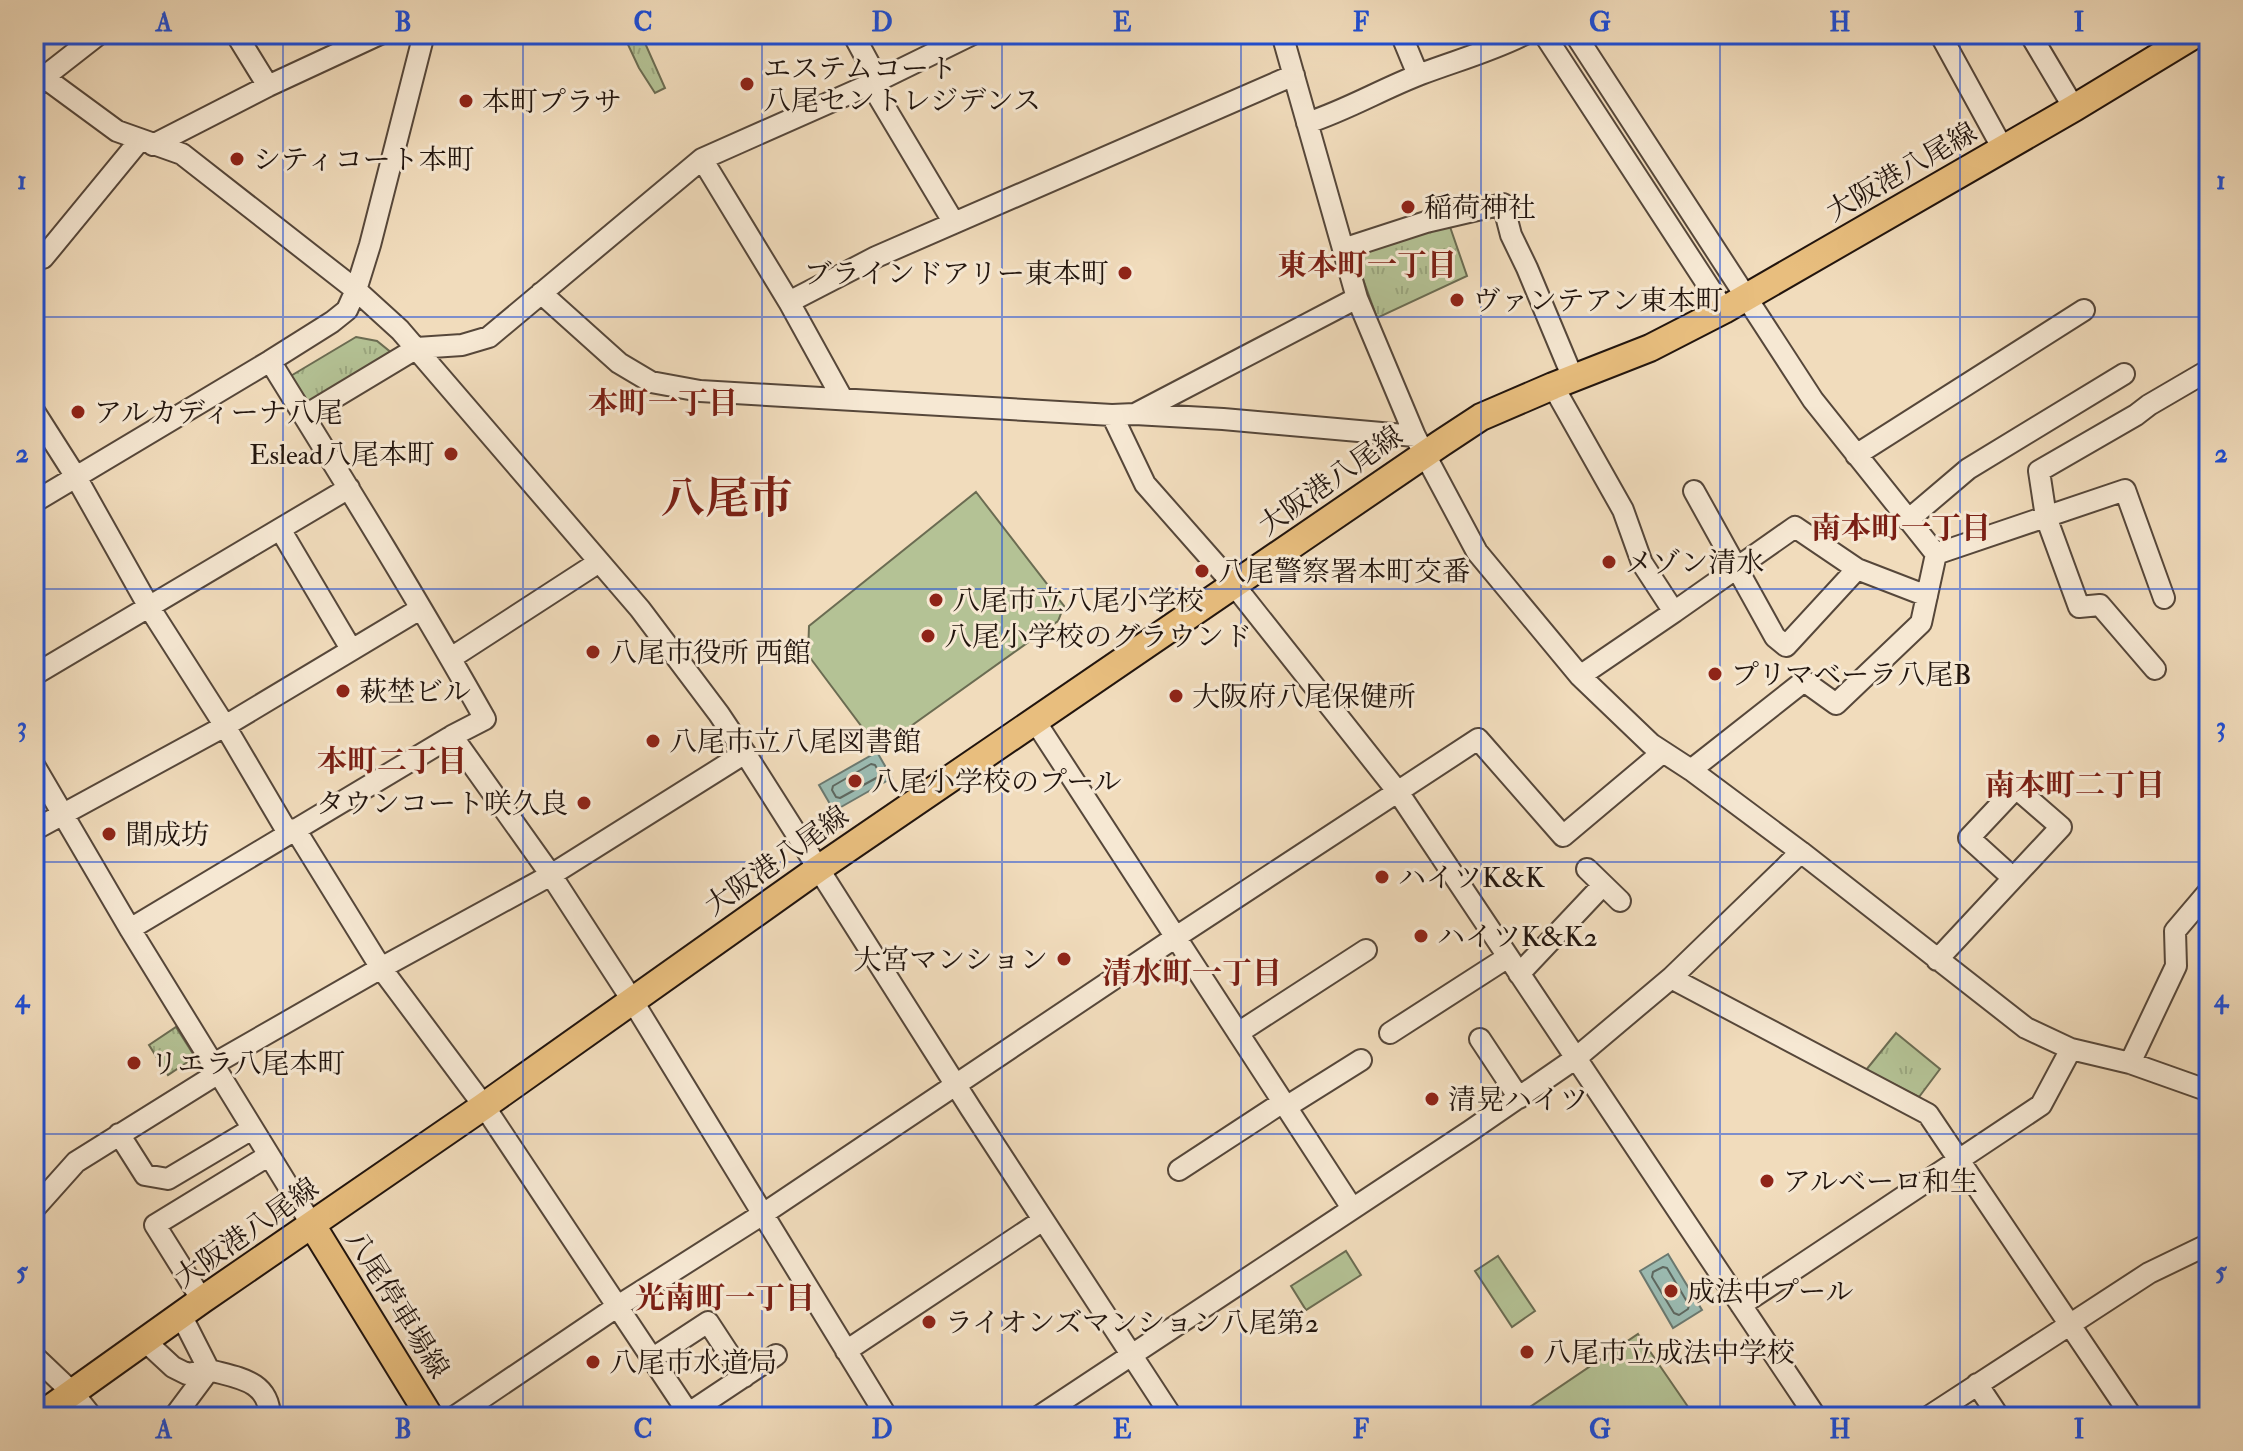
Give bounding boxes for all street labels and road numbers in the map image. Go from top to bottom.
street label: 大阪港八尾線 [1820,115,1983,229]
street label: 大阪港八尾線 [1252,419,1410,544]
street label: 大阪港八尾線 [698,799,856,924]
street label: 大阪港八尾線 [168,1171,326,1296]
street label: 八尾停車場線 [337,1224,456,1385]

